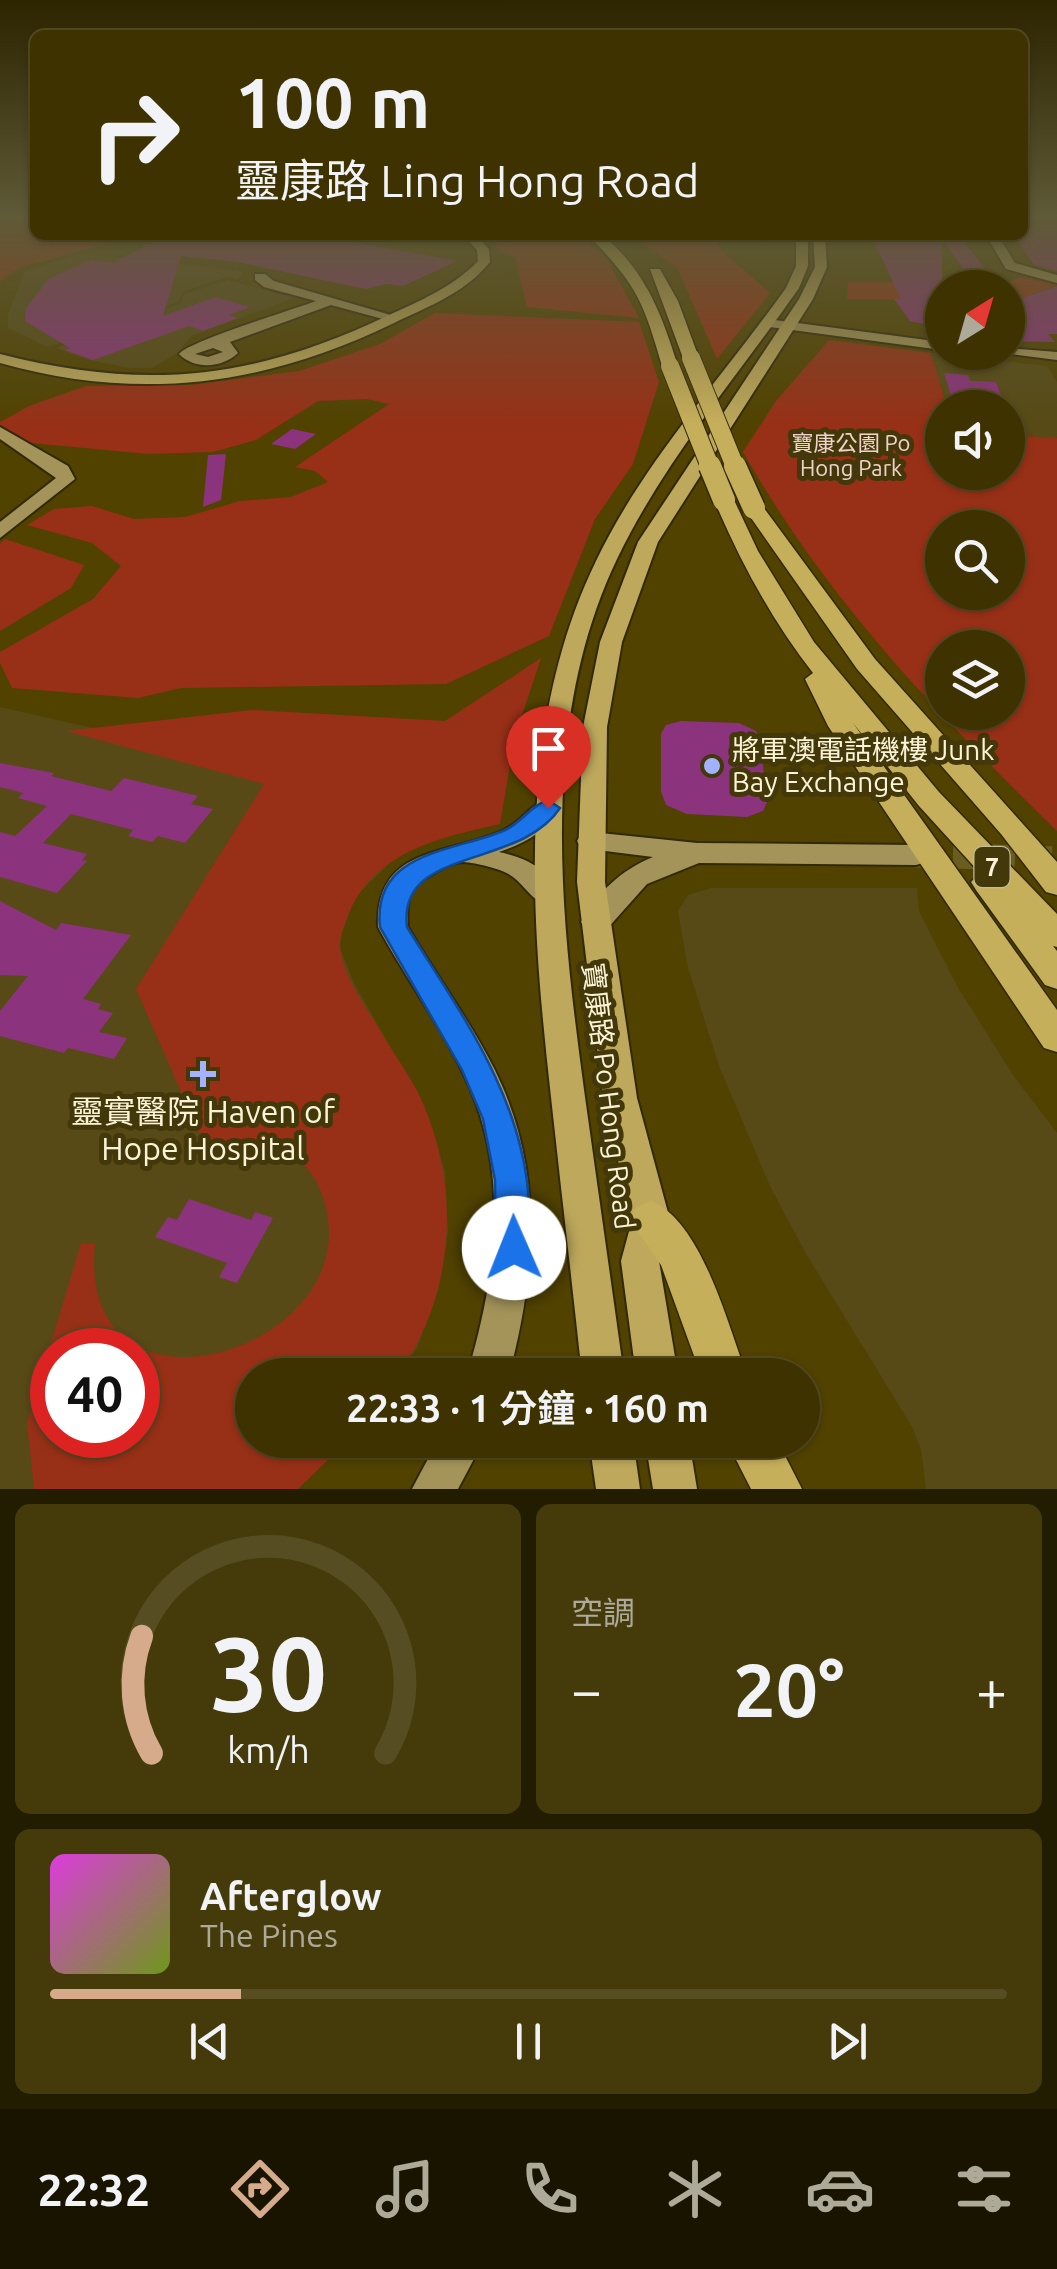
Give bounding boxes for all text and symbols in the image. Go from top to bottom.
text: 100 m [235,63,430,141]
icon: right [70,70,200,200]
text: 靈康路 Ling Hong Road [235,155,699,206]
north arrow [925,270,1025,370]
map controls [925,270,1025,730]
button: sound [925,390,1025,490]
park label: 寶康公園 Po Hong Park [792,430,910,480]
button: search [925,510,1025,610]
button: layers [925,630,1025,730]
pin [506,706,591,809]
icon: arrive [521,721,576,776]
place label: 將軍澳電話機樓 Junk Bay Exchange [732,734,994,797]
marker: 將軍澳電話機樓 Junk Bay Exchange [701,755,723,777]
road number: 7 [974,847,1010,887]
street label: 寶康路 Po Hong Road [578,961,641,1231]
marker: 靈實醫院 Haven of Hope Hospital [190,1061,216,1087]
place label: 靈實醫院 Haven of Hope Hospital [71,1093,336,1166]
position arrow [462,1196,566,1300]
speed limit sign: 40 [30,1328,160,1458]
text: 22:33 · 1 分鐘 · 160 m [346,1387,709,1429]
text: 空調 [571,1594,635,1630]
text: 30 [209,1614,327,1731]
text: 20° [733,1647,845,1731]
text: − [571,1659,602,1720]
text: + [976,1659,1007,1720]
text: km/h [227,1730,309,1770]
text: Afterglow [200,1875,382,1917]
text: The Pines [200,1917,338,1953]
icon: previous [182,2014,237,2069]
icon: pause [501,2014,556,2069]
icon: next [820,2014,875,2069]
icon: directions [225,2154,295,2224]
icon: music [370,2154,440,2224]
icon: phone [515,2154,585,2224]
icon: climate [660,2154,730,2224]
icon: car [805,2154,875,2224]
icon: filters [949,2154,1019,2224]
text: 22:32 [37,2164,150,2215]

